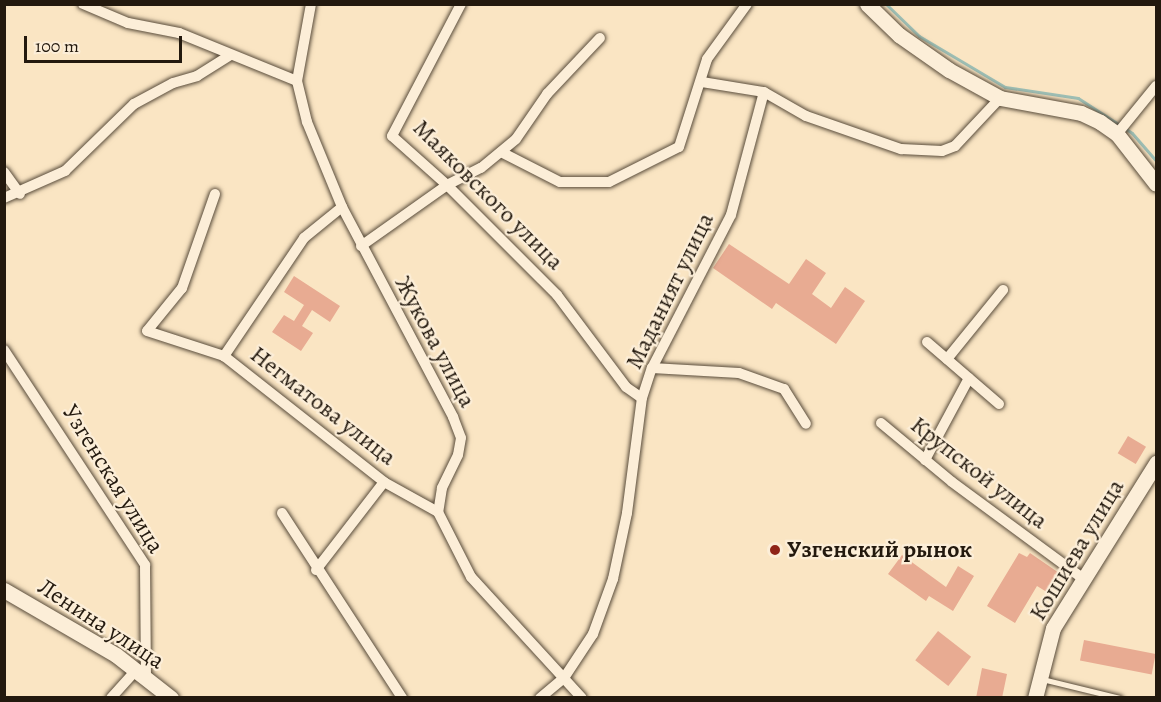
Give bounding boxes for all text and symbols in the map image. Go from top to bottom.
scale bar [27,24,184,62]
text: 100 m [35,34,79,58]
street label: Маяковского улица [407,114,569,276]
street label: Маданият улица [620,208,720,374]
street label: Жукова улица [388,271,482,413]
street label: Негматова улица [244,340,402,472]
street label: Узгенская улица [56,399,170,559]
street label: Крупской улица [905,410,1053,536]
street label: Кошиева улица [1023,474,1131,626]
place label: Узгенский рынок [787,536,972,564]
marker: Узгенский рынок [768,543,782,557]
street label: Ленина улица [32,572,170,676]

